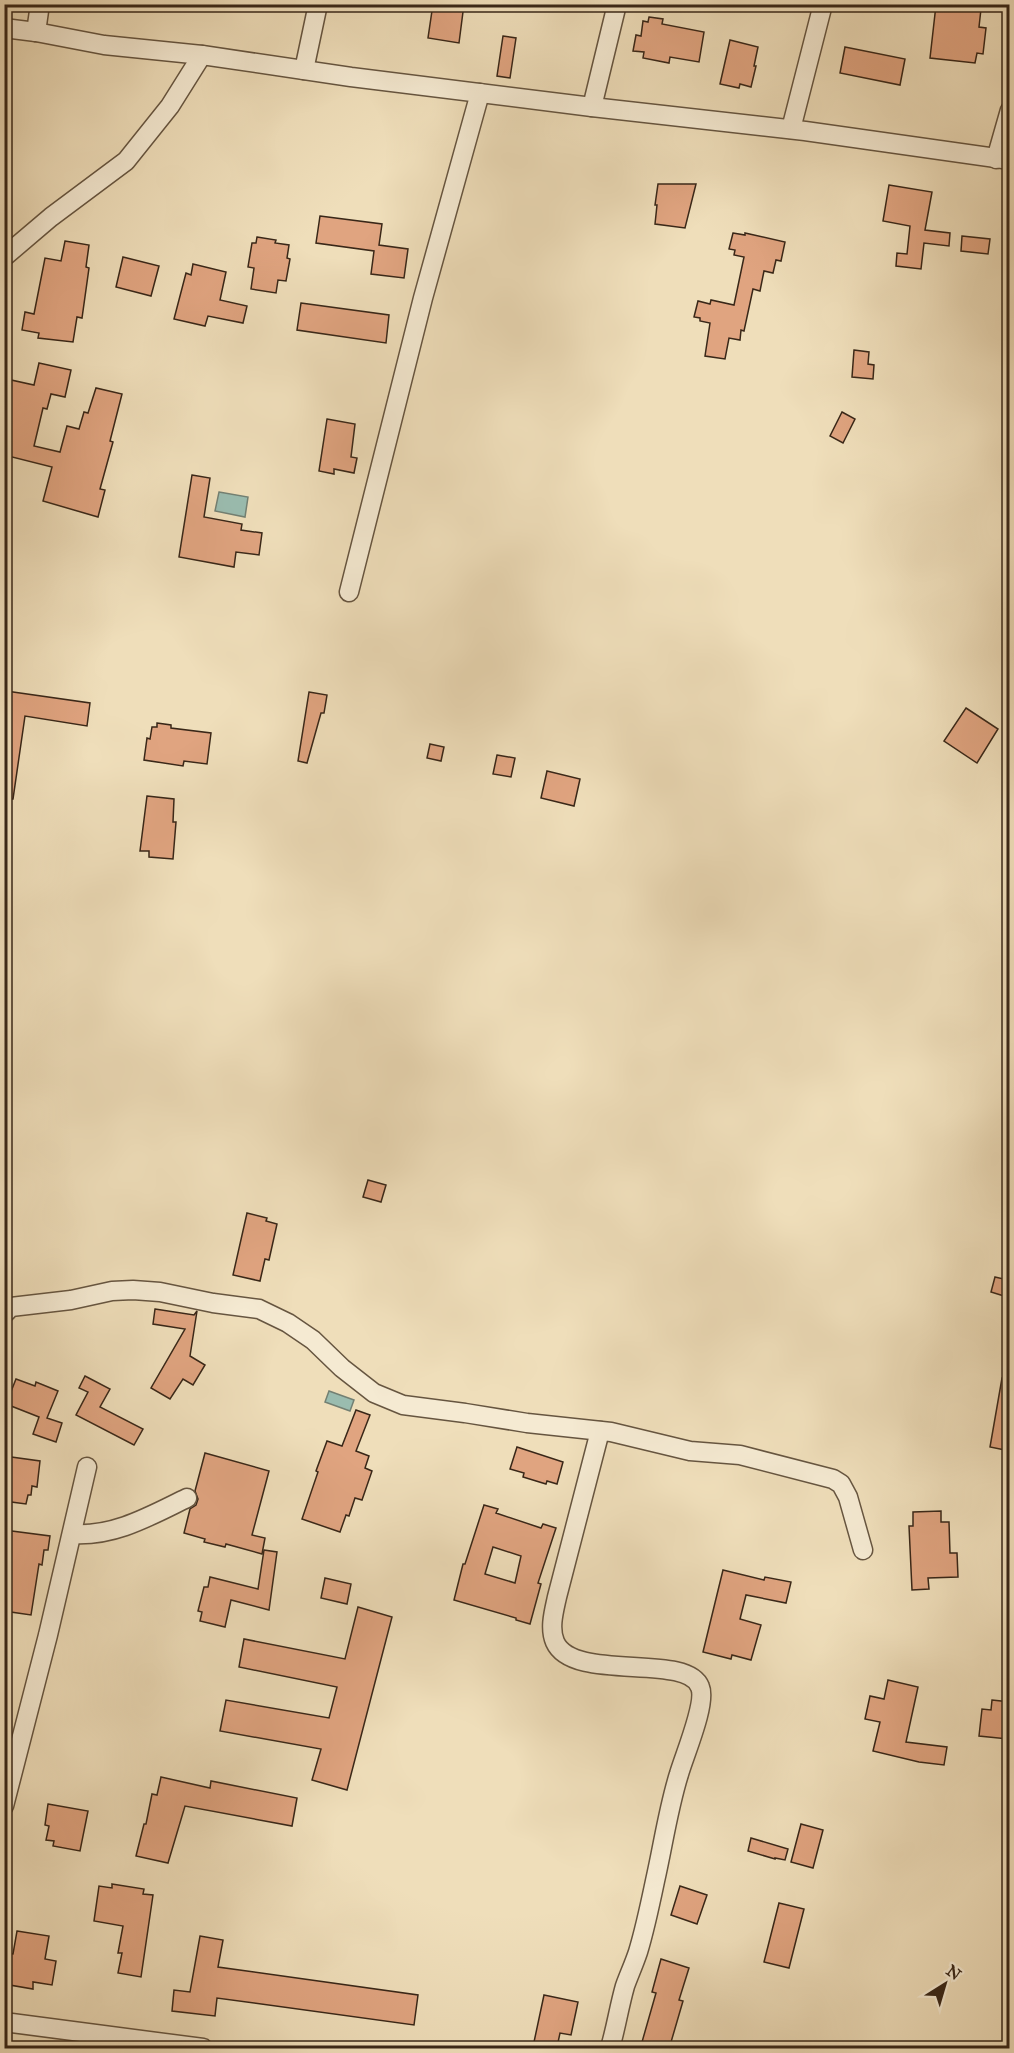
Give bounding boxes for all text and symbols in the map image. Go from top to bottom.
north arrow [915,1954,975,2014]
text: N [943,1961,965,1984]

